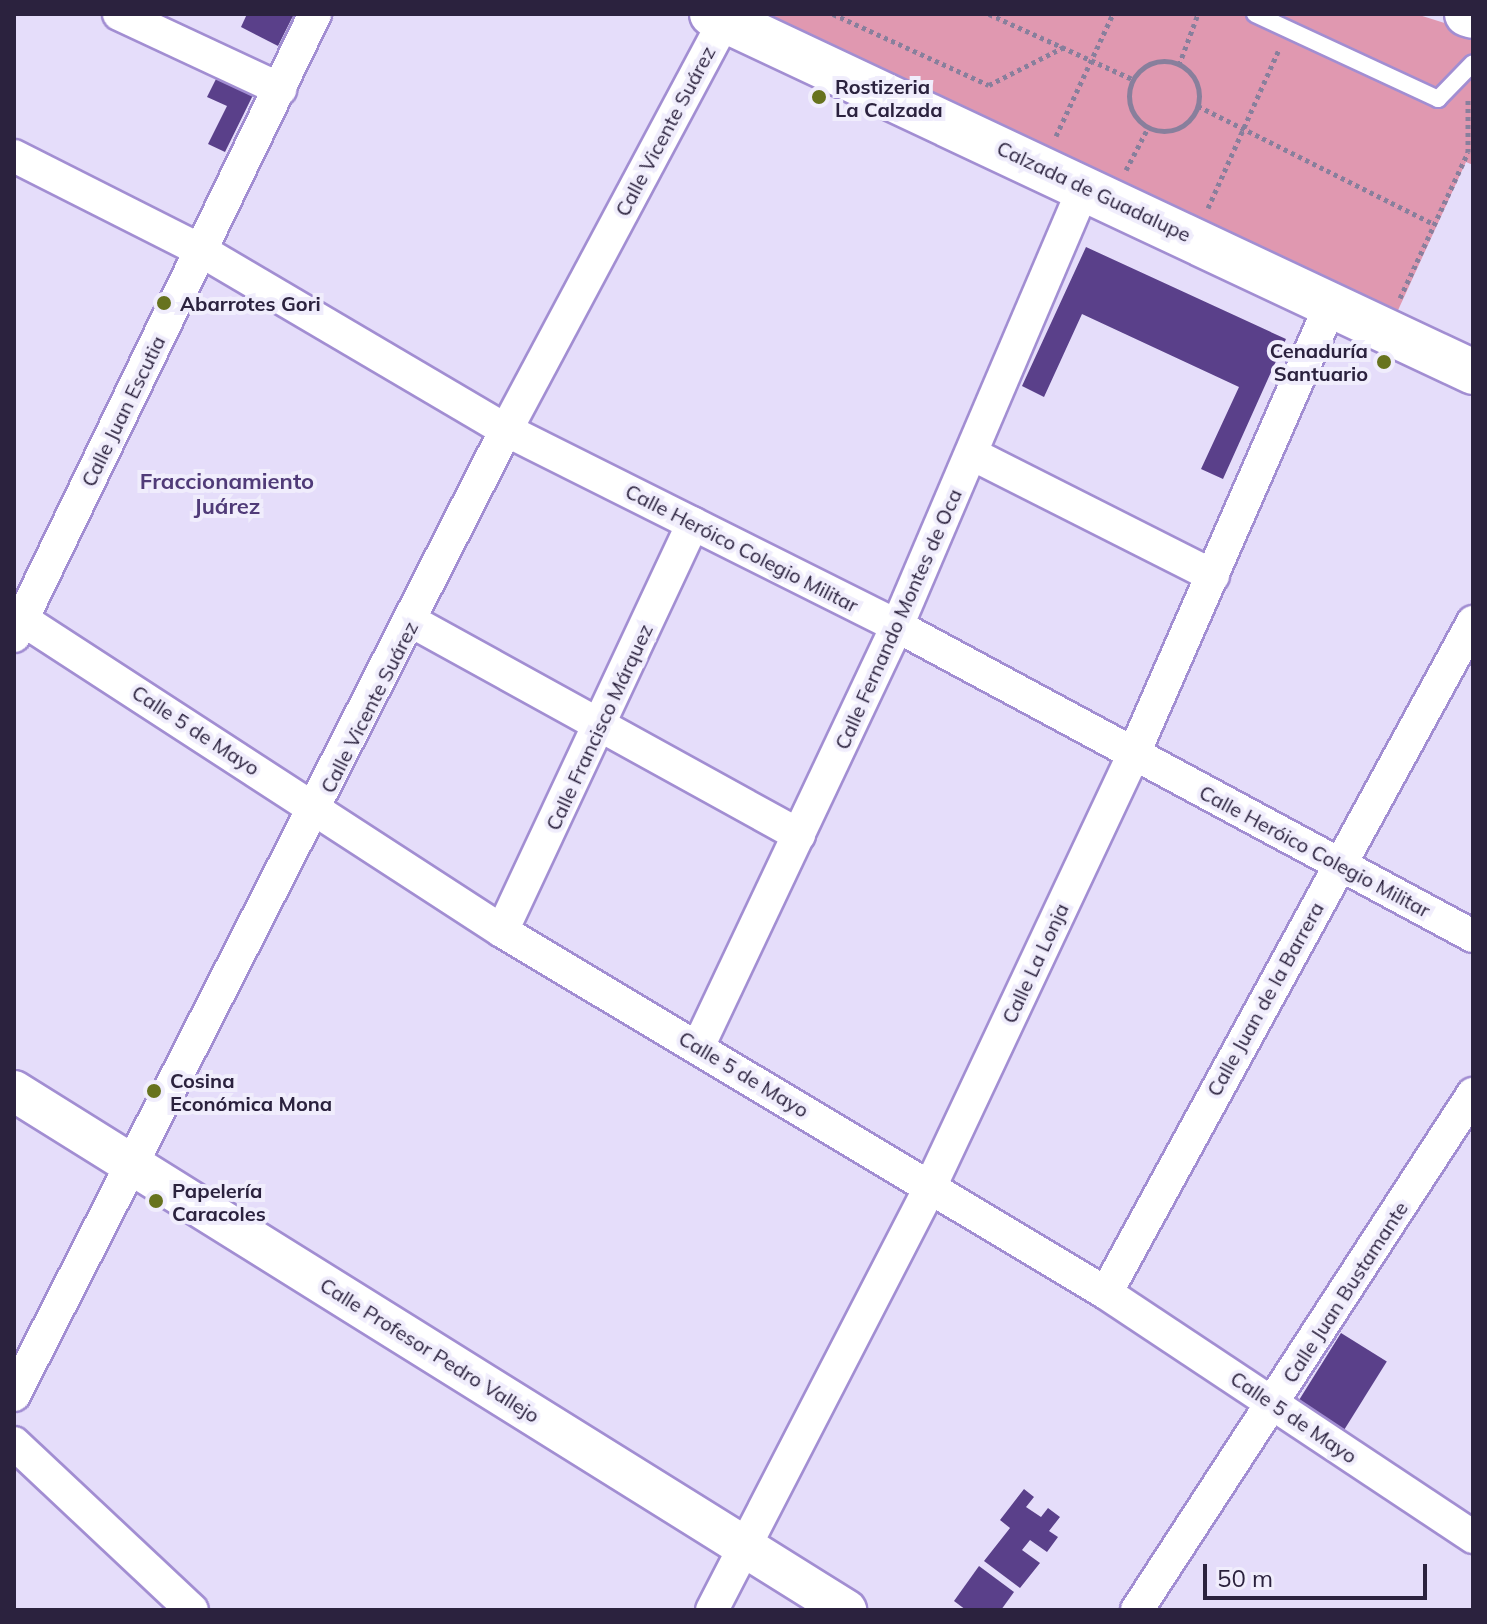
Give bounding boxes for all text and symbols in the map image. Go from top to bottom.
street label: Calle Vicente Suárez [610,42,720,220]
place label: Rostizeria La Calzada [835,74,943,121]
marker: Rostizeria La Calzada [810,88,828,106]
street label: Calzada de Guadalupe [993,136,1195,246]
place label: Abarrotes Gori [180,291,321,315]
marker: Abarrotes Gori [155,294,173,312]
street label: Calle Juan Escutia [76,332,170,490]
place label: Cenaduría Santuario [1270,338,1368,385]
marker: Cenaduría Santuario [1375,353,1393,371]
district label: Fraccionamiento Juárez [140,468,314,520]
street label: Calle Heróico Colegio Militar [622,479,862,617]
street label: Calle Fernando Montes de Oca [830,485,966,753]
street label: Calle Vicente Suárez [315,617,423,797]
street label: Calle Francisco Márquez [541,620,657,834]
street label: Calle 5 de Mayo [128,680,264,780]
street label: Calle Heróico Colegio Militar [1195,780,1435,922]
street label: Calle Juan de la Barrera [1202,898,1328,1100]
street label: Calle La Lonja [997,899,1073,1027]
street label: Calle 5 de Mayo [675,1026,813,1122]
place label: Cosina Económica Mona [170,1068,332,1115]
marker: Cosina Económica Mona [145,1082,163,1100]
place label: Papelería Caracoles [172,1178,266,1225]
marker: Papelería Caracoles [147,1192,165,1210]
street label: Calle Juan Bustamante [1277,1197,1413,1387]
street label: Calle Profesor Pedro Vallejo [316,1273,544,1427]
street label: Calle 5 de Mayo [1226,1366,1362,1468]
scale bar [1207,1548,1431,1598]
text: 50 m [1217,1563,1273,1593]

